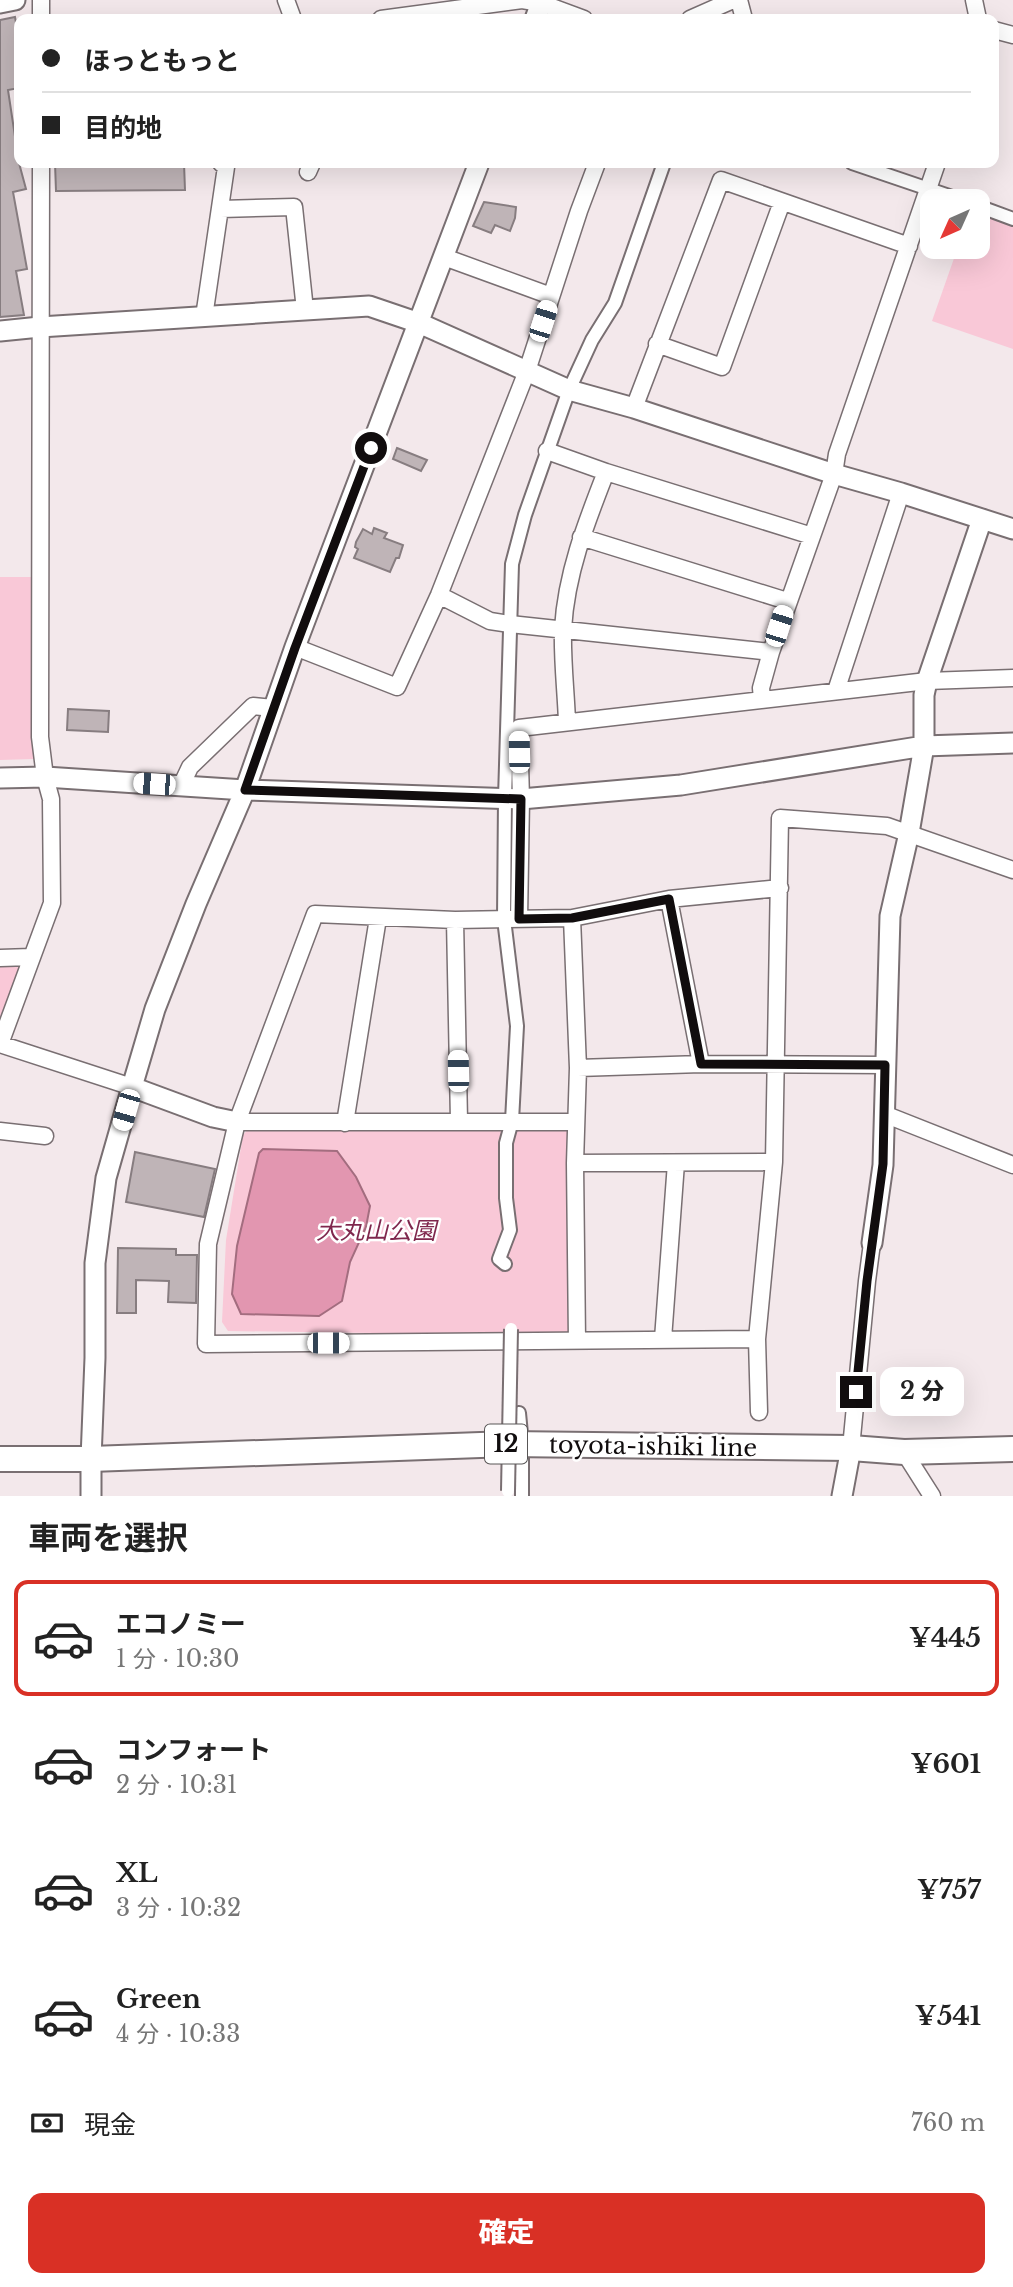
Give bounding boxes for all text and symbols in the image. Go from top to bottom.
text: ほっともっと [84,45,240,77]
text: 目的地 [84,112,162,144]
north arrow [920,189,990,259]
map controls [920,189,990,259]
car [527,298,560,344]
route start [355,432,387,464]
car [763,603,796,649]
car [509,731,530,773]
car [133,772,176,796]
car [448,1050,469,1092]
car [111,1087,142,1133]
park label: 大丸山公園 [316,1216,439,1245]
car [308,1333,350,1354]
callout: 2 分 [880,1368,964,1416]
route end [840,1376,872,1408]
text: 2 分 [900,1377,944,1405]
road number: 12 [485,1424,527,1464]
street label: toyota-ishiki line [549,1430,757,1462]
text: 車両を選択 [28,1518,188,1558]
icon: car [32,1607,95,1670]
text: エコノミー [116,1608,246,1640]
text: ¥445 [909,1622,981,1654]
text: 1 分 · 10:30 [116,1645,239,1673]
icon: car [32,1733,95,1796]
text: コンフォート [116,1734,271,1766]
text: ¥601 [910,1748,981,1780]
text: 2 分 · 10:31 [116,1771,237,1799]
text: XL [116,1857,158,1889]
icon: car [32,1859,95,1922]
text: ¥757 [917,1874,981,1906]
text: 3 分 · 10:32 [116,1894,241,1922]
text: Green [116,1983,201,2015]
icon: car [32,1985,95,2048]
text: ¥541 [915,2000,981,2032]
text: 4 分 · 10:33 [116,2020,240,2048]
icon: cash [28,2104,66,2142]
text: 現金 [84,2109,136,2141]
text: 760 m [911,2109,985,2137]
button: 確定 [28,2193,985,2273]

